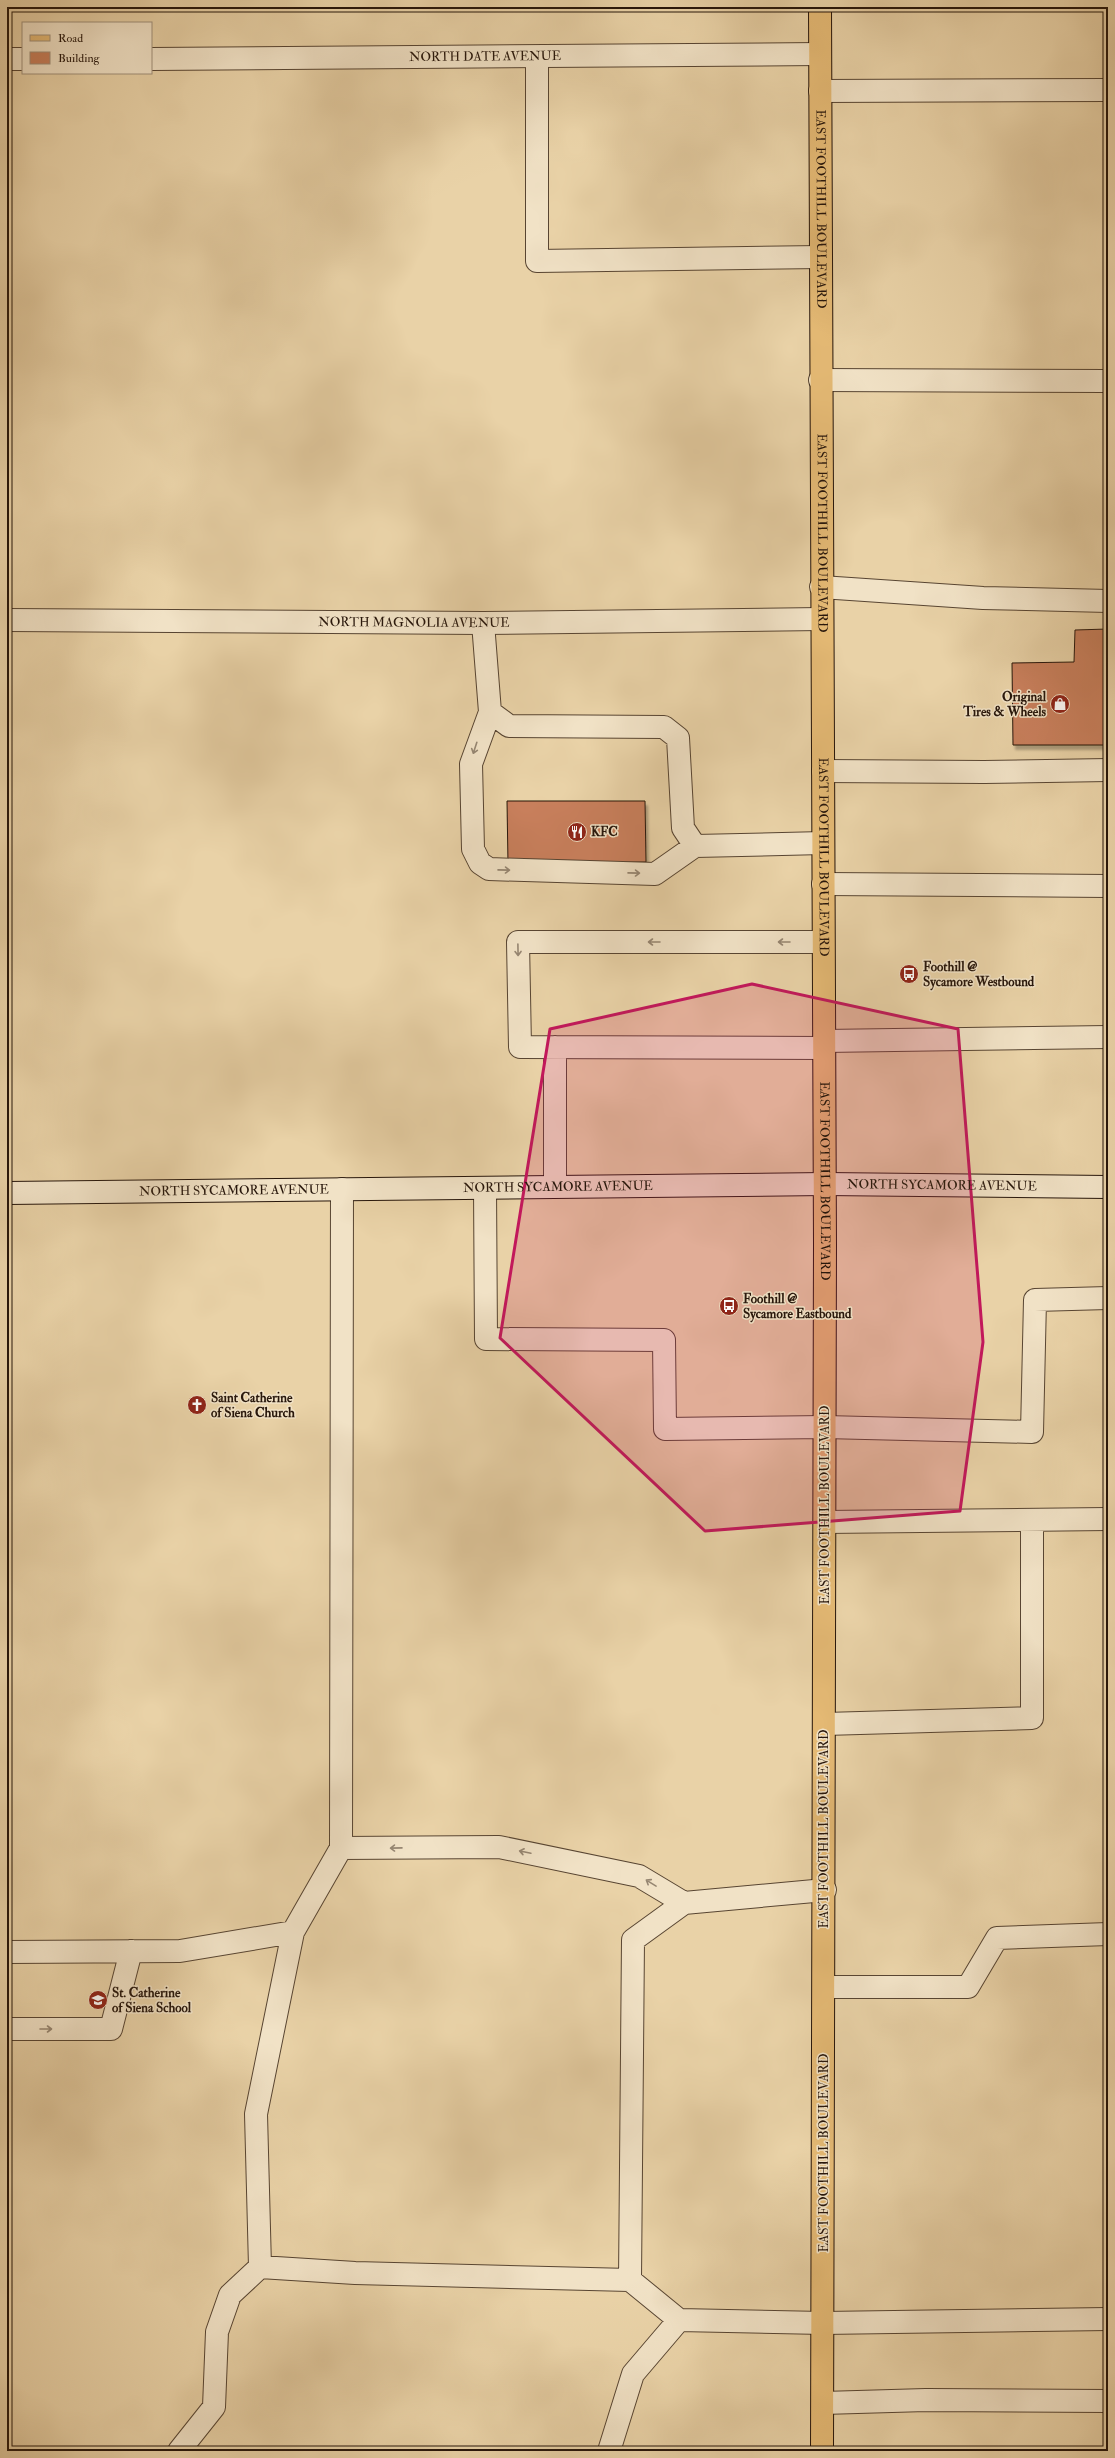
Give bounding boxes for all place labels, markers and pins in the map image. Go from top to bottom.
place label: Original Tires & Wheels [962,689,1047,720]
shop icon: Original Tires & Wheels [1049,693,1071,715]
restaurant icon: KFC [566,821,588,843]
place label: KFC [591,824,618,840]
place label: Foothill @ Sycamore Westbound [923,959,1035,991]
bus stop icon: Foothill @ Sycamore Westbound [898,963,920,985]
place label: Foothill @ Sycamore Eastbound [743,1291,852,1323]
bus stop icon: Foothill @ Sycamore Eastbound [718,1295,740,1317]
place label: Saint Catherine of Siena Church [211,1390,295,1421]
church icon: Saint Catherine of Siena Church [186,1394,208,1416]
place label: St. Catherine of Siena School [112,1985,192,2016]
school or university icon: St. Catherine of Siena School [87,1989,109,2011]

